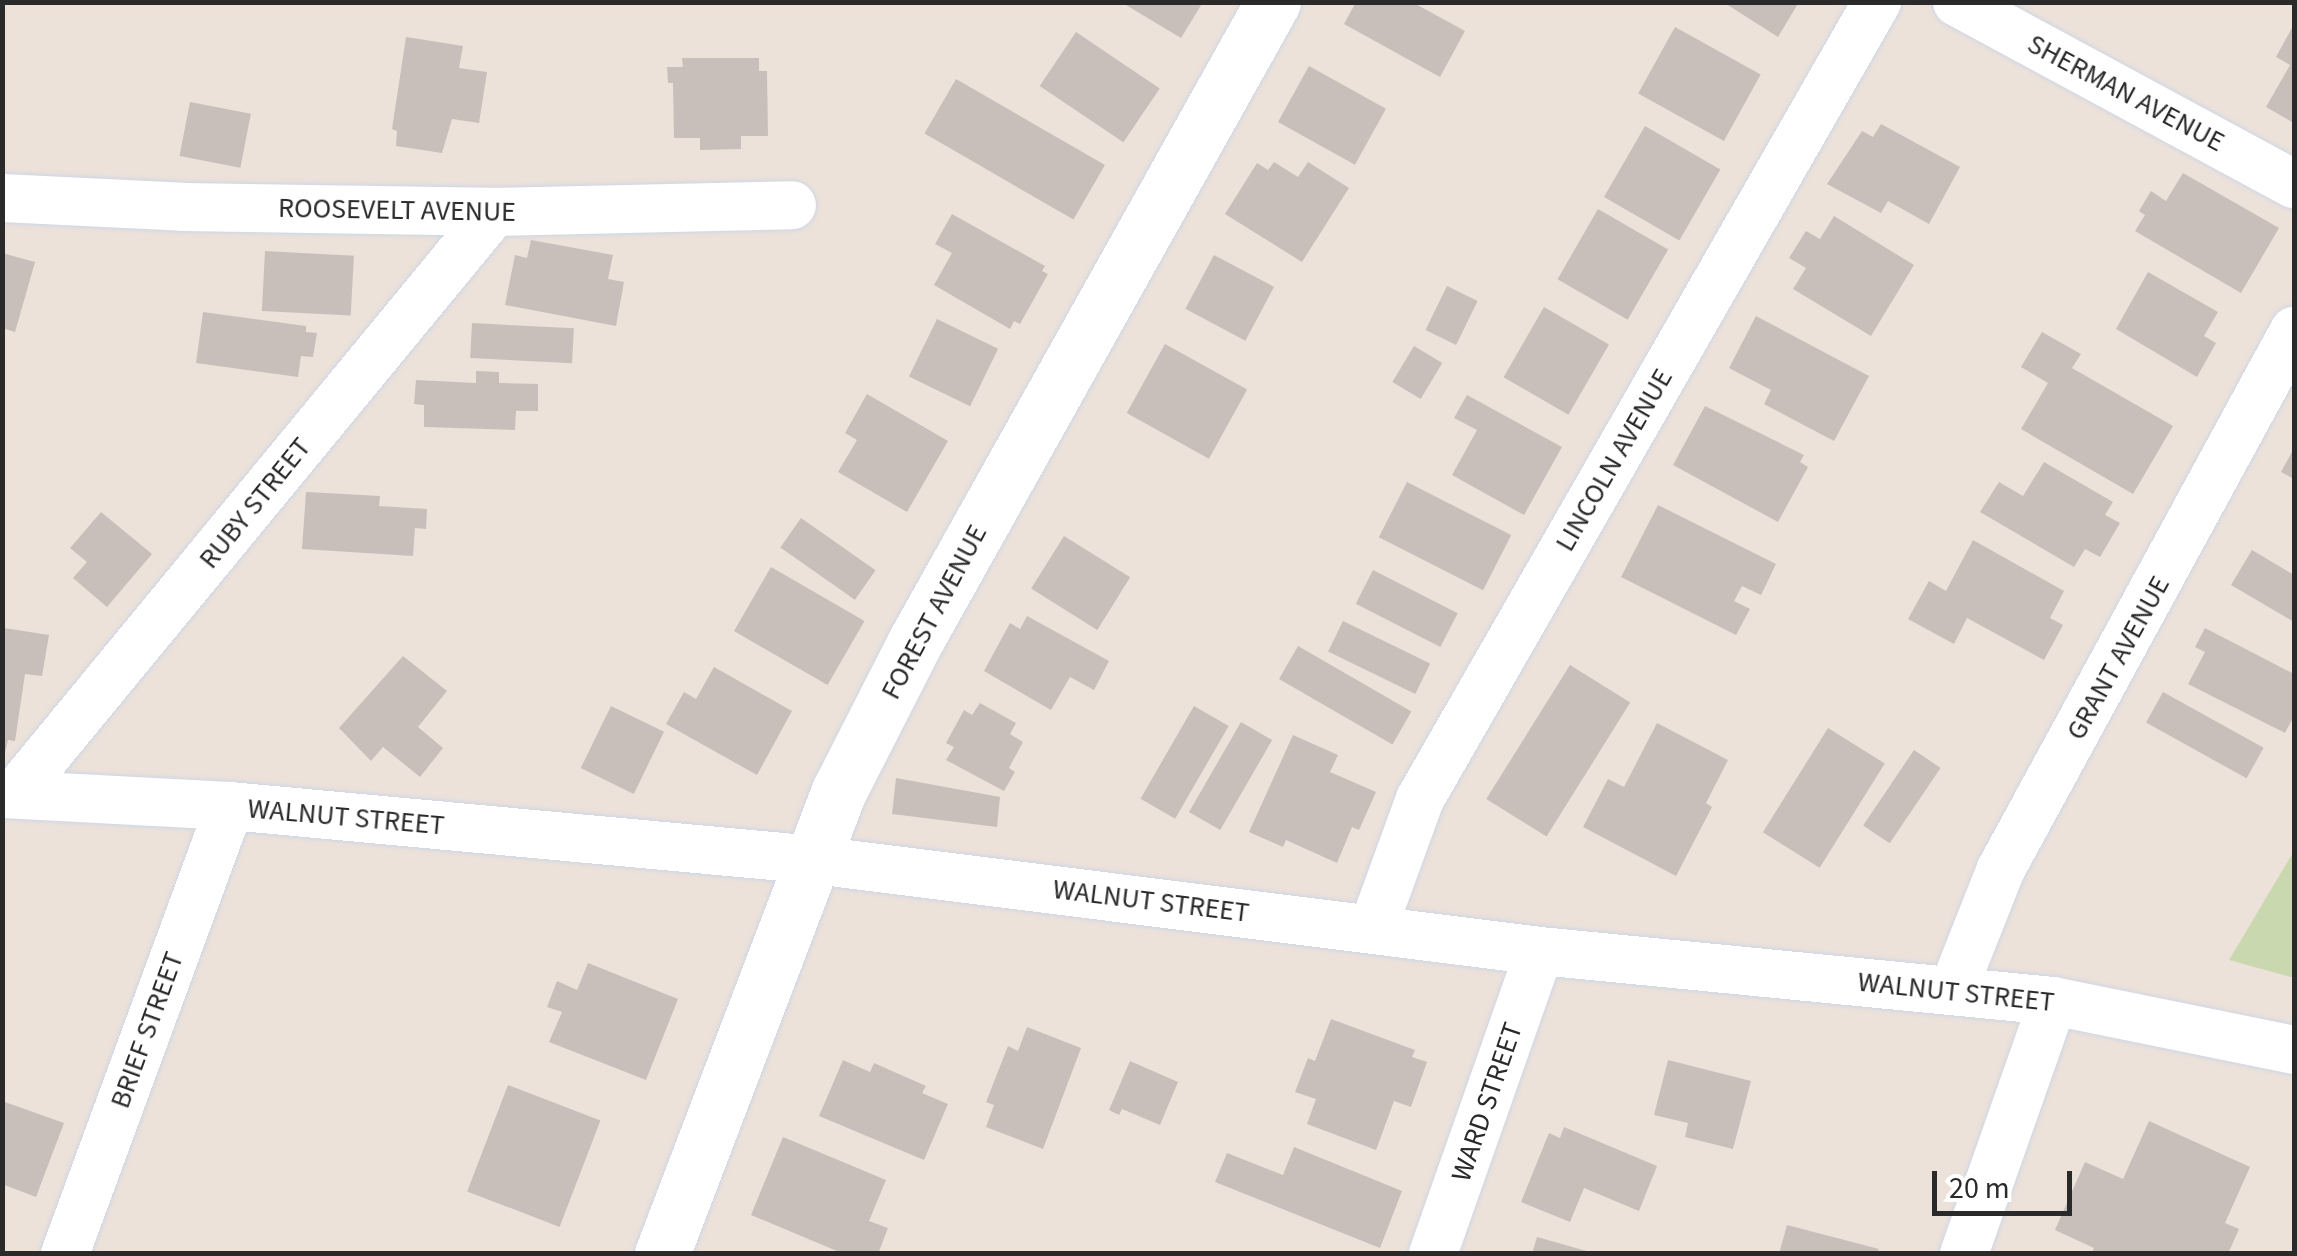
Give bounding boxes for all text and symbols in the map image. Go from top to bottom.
street label: SHERMAN AVENUE [2022,27,2230,159]
street label: ROOSEVELT AVENUE [278,191,516,229]
street label: LINCOLN AVENUE [1548,363,1680,557]
street label: RUBY STREET [192,431,318,575]
street label: FOREST AVENUE [874,519,994,705]
street label: GRANT AVENUE [2059,570,2177,746]
street label: WALNUT STREET [246,792,446,842]
street label: WALNUT STREET [1051,872,1251,930]
street label: BRIEF STREET [103,947,191,1113]
street label: WALNUT STREET [1856,965,2056,1019]
street label: WARD STREET [1444,1018,1530,1186]
scale bar [1937,1151,2077,1213]
text: 20 m [1949,1167,2010,1210]

